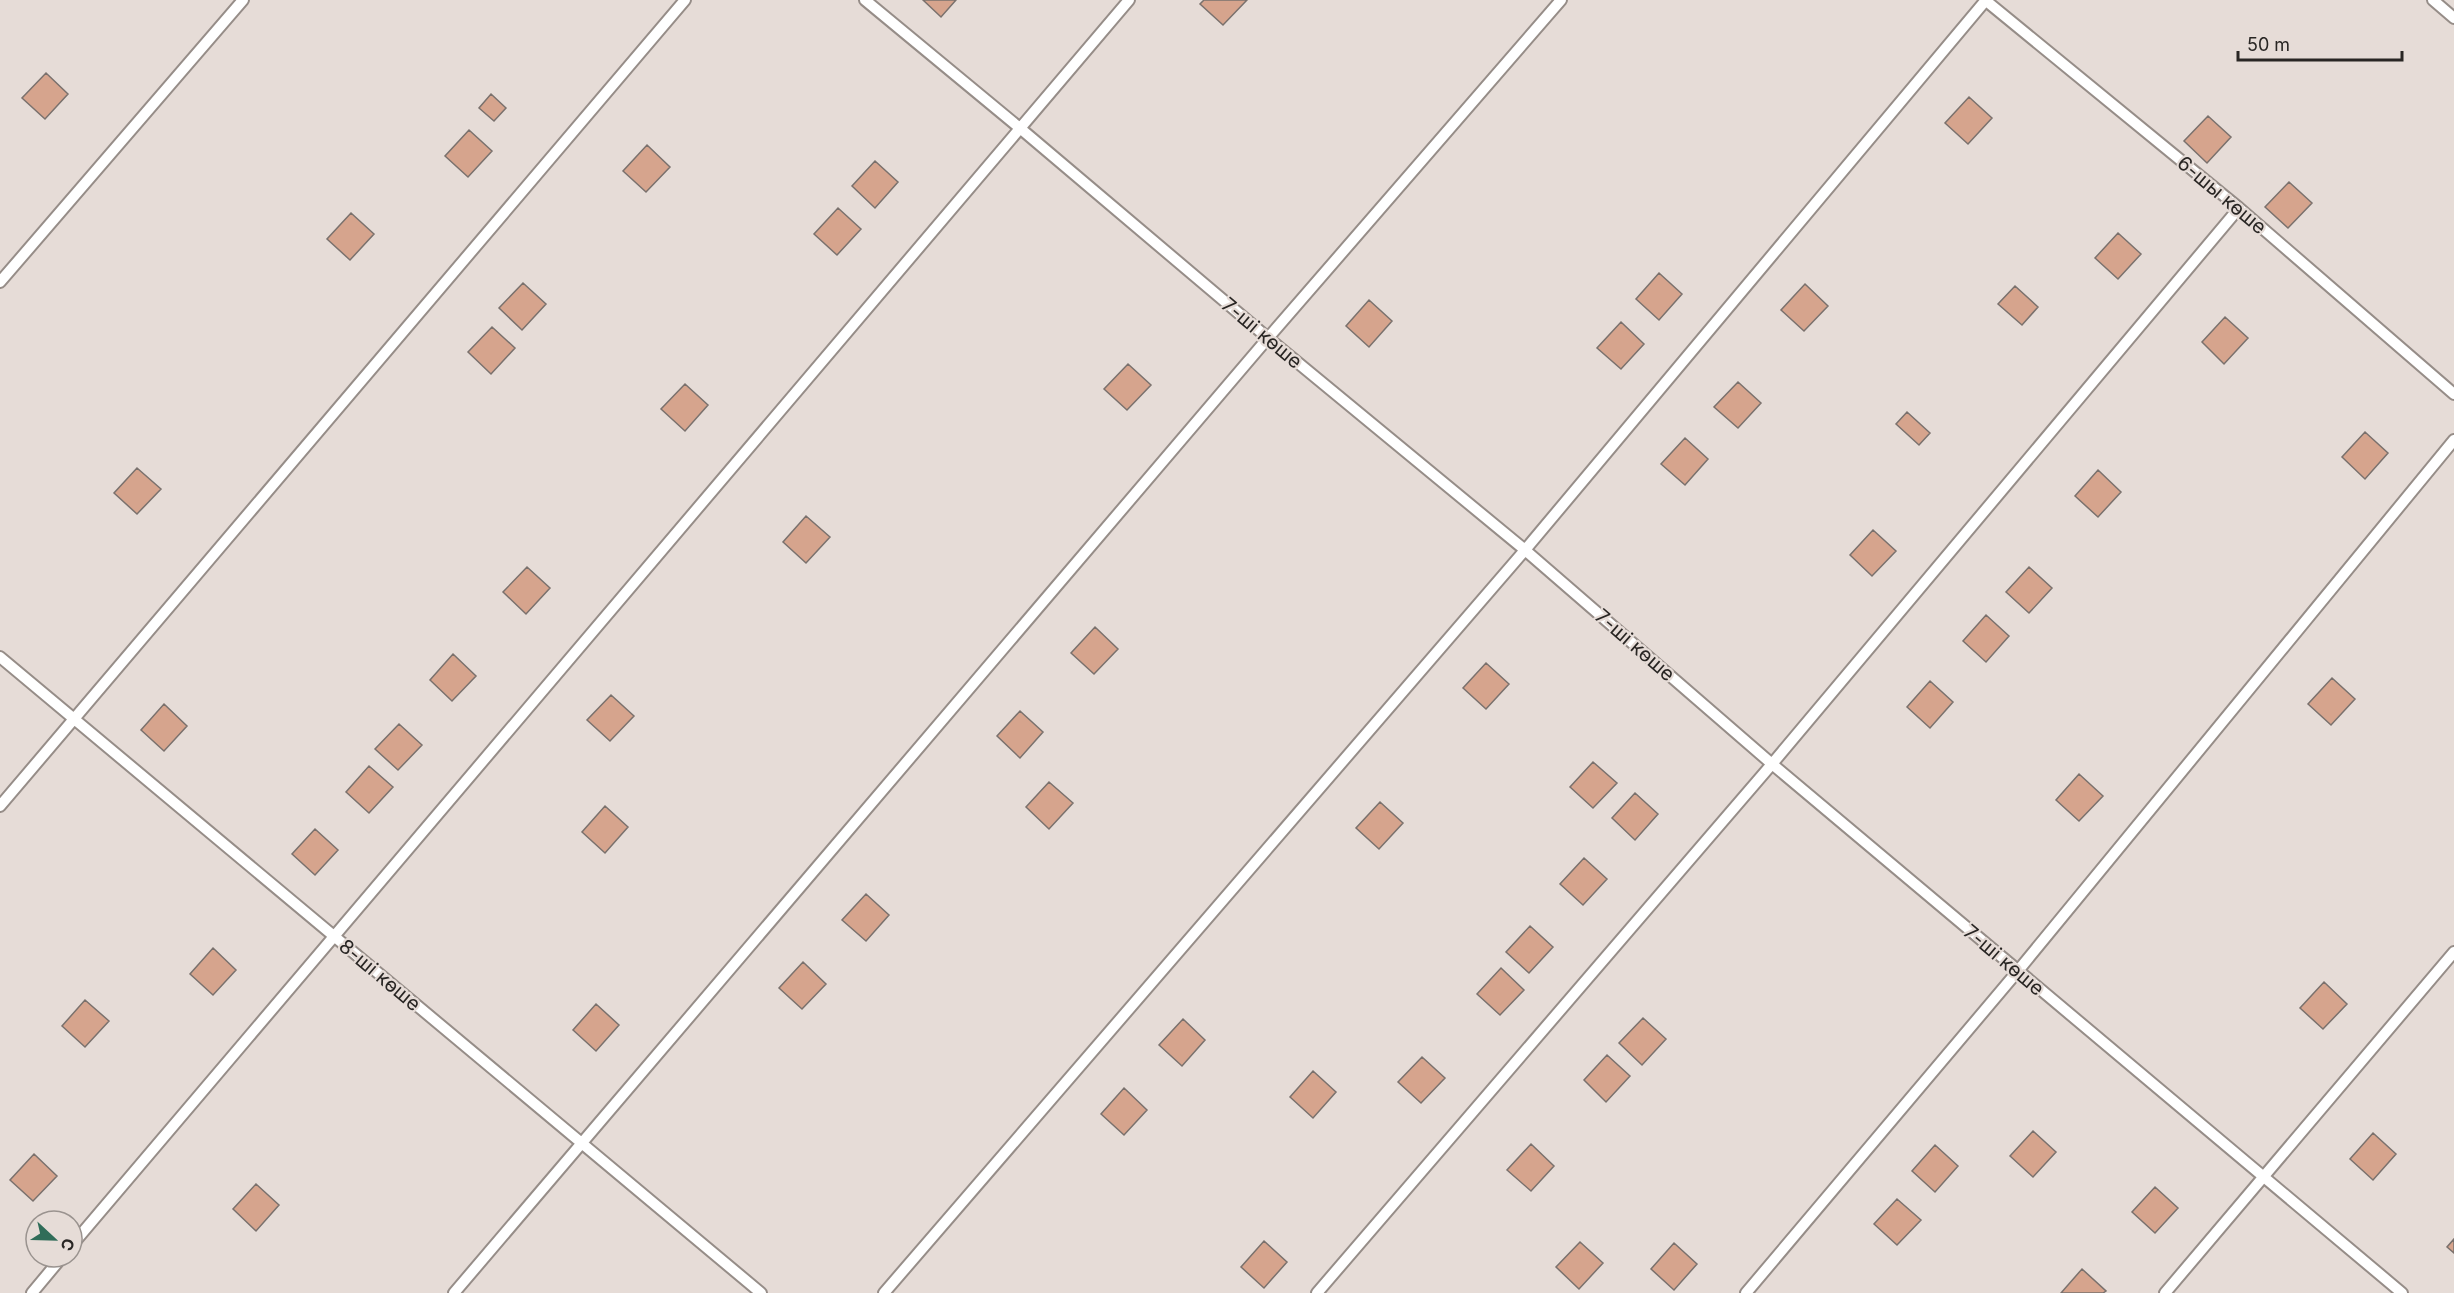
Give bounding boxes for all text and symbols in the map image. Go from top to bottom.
scale bar [2238,24,2402,62]
text: 50 m [2247,34,2290,55]
street label: 6-шы көше [2173,151,2271,239]
street label: 7-ші көше [1217,292,1307,374]
street label: 7-ші көше [1590,604,1680,686]
street label: 7-ші көше [1959,919,2049,1001]
street label: 8-ші көше [334,934,426,1016]
north arrow [24,1209,84,1269]
text: С [56,1235,79,1254]

